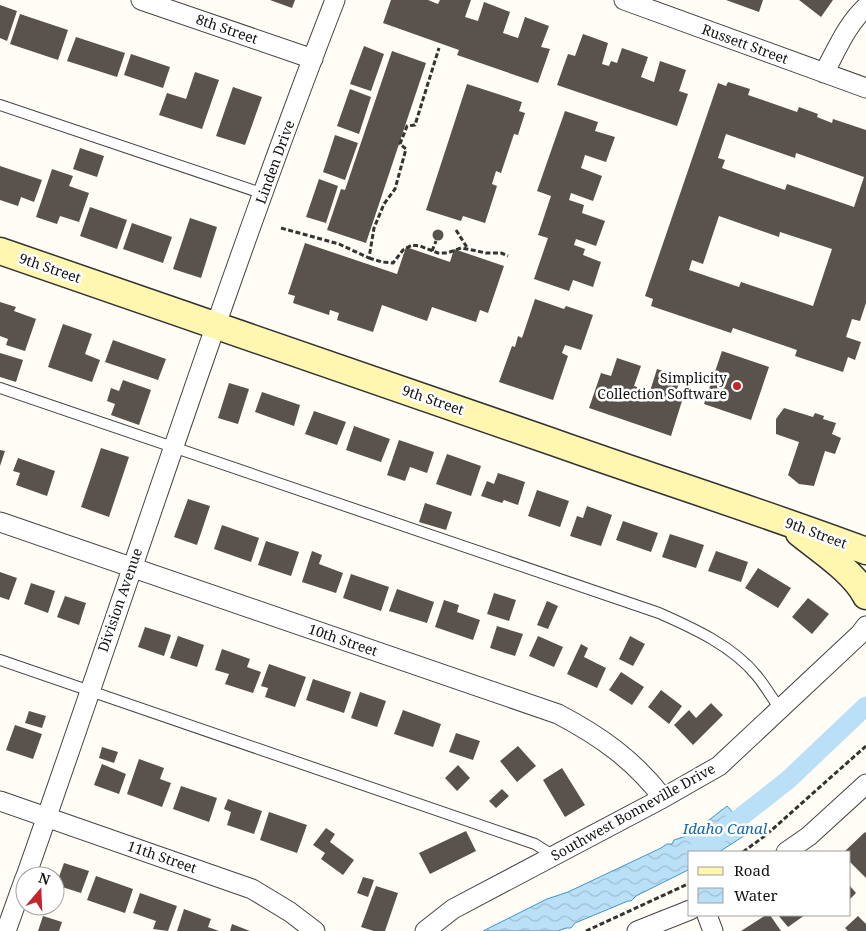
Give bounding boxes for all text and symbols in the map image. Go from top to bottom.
street label: 8th Street [194,9,261,48]
street label: Russett Street [699,19,791,68]
street label: Linden Drive [251,117,298,206]
street label: 9th Street [17,248,84,287]
place label: Simplicity Collection Software [597,368,727,403]
street label: 9th Street [400,380,467,419]
marker: Simplicity Collection Software [731,380,743,392]
street label: 9th Street [783,513,850,552]
street label: Division Avenue [93,545,146,654]
street label: 10th Street [306,619,380,660]
street label: Southwest Bonneville Drive [547,758,718,865]
water label: Idaho Canal [682,818,768,838]
street label: 11th Street [125,836,199,877]
legend [688,851,851,916]
text: Road [734,860,770,880]
north arrow [15,866,65,916]
text: N [36,867,53,889]
text: Water [734,885,777,905]

